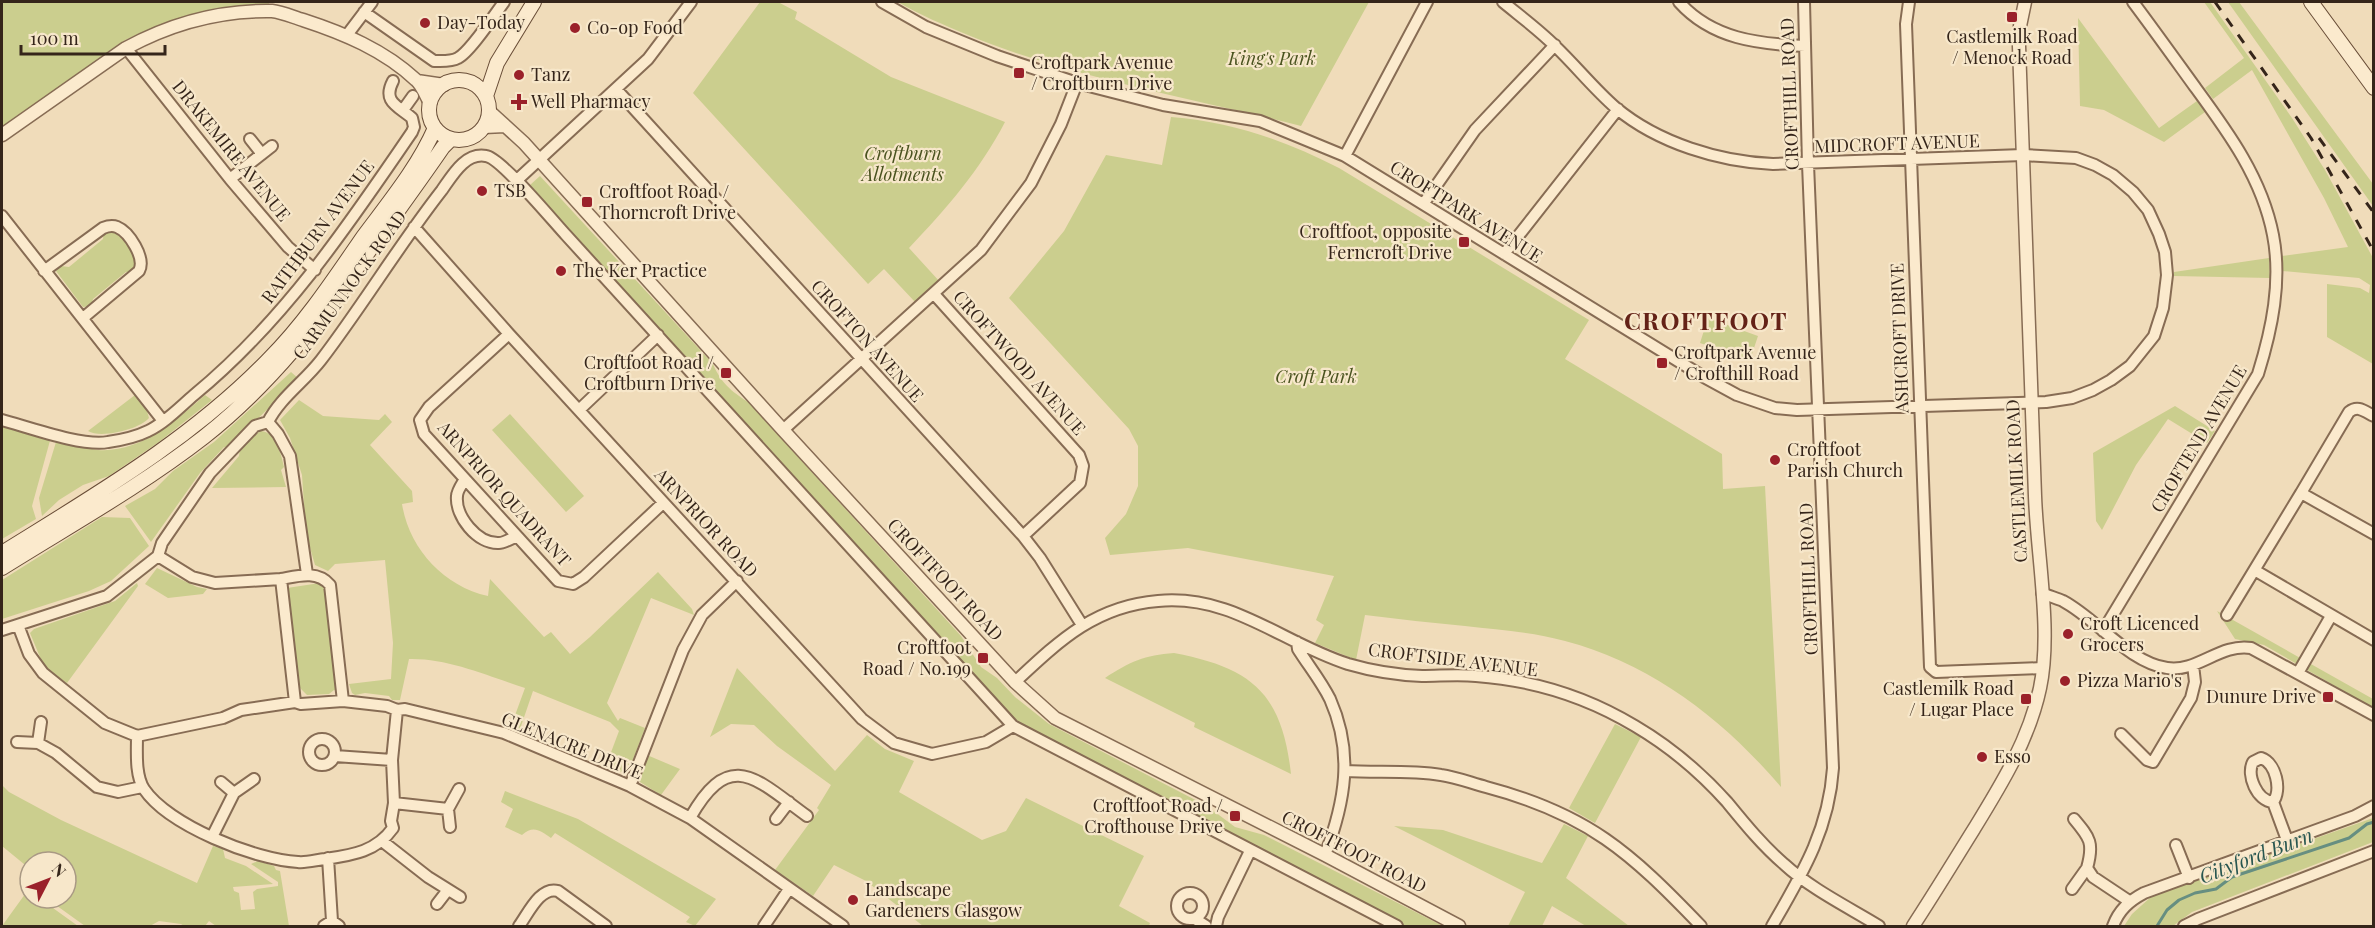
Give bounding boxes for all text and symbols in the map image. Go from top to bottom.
place label: Day-Today [437,10,525,34]
marker: Castlemilk Road / Menock Road [2005,10,2019,24]
place label: Co-op Food [587,15,684,39]
marker: Day-Today [418,16,432,30]
street label: CROFTHILL ROAD [1774,17,1804,171]
scale bar [21,18,165,56]
marker: Co-op Food [568,21,582,35]
place label: Castlemilk Road / Menock Road [1946,24,2078,69]
text: 100 m [30,26,79,50]
park label: King's Park [1227,46,1316,70]
place label: Croftpark Avenue / Croftburn Drive [1031,50,1173,95]
place label: Tanz [531,62,570,86]
marker: Croftpark Avenue / Croftburn Drive [1012,66,1026,80]
marker: Tanz [512,68,526,82]
street label: DRAKEMIRE AVENUE [167,75,296,226]
place label: Well Pharmacy [530,89,651,113]
marker: Well Pharmacy [512,95,526,109]
street label: MIDCROFT AVENUE [1814,128,1980,158]
park label: Croftburn Allotments [860,141,944,186]
street label: CROFTPARK AVENUE [1386,154,1547,268]
street label: RAITHBURN AVENUE [255,155,379,308]
place label: TSB [494,178,526,202]
place label: Croftfoot Road / Thorncroft Drive [599,179,736,224]
marker: TSB [475,184,489,198]
marker: Croftfoot Road / Thorncroft Drive [580,195,594,209]
street label: CARMUNNOCK ROAD [287,205,412,364]
place label: Croftfoot, opposite Ferncroft Drive [1299,219,1452,264]
marker: Croftfoot, opposite Ferncroft Drive [1457,235,1471,249]
place label: The Ker Practice [573,258,707,282]
street label: ASHCROFT DRIVE [1884,263,1914,415]
marker: The Ker Practice [554,264,568,278]
street label: CROFTON AVENUE [806,274,929,407]
street label: CROFTWOOD AVENUE [948,285,1091,440]
district label: CROFTFOOT [1624,304,1788,336]
place label: Croftpark Avenue / Crofthill Road [1674,340,1816,385]
place label: Croftfoot Road / Croftburn Drive [584,350,714,395]
marker: Croftpark Avenue / Crofthill Road [1655,356,1669,370]
street label: CROFTEND AVENUE [2145,360,2252,517]
park label: Croft Park [1275,364,1357,388]
marker: Croftfoot Road / Croftburn Drive [719,366,733,380]
street label: CASTLEMILK ROAD [2000,399,2032,563]
street label: ARNPRIOR QUADRANT [432,415,577,571]
place label: Croftfoot Parish Church [1787,437,1904,482]
marker: Croftfoot Parish Church [1768,453,1782,467]
street label: ARNPRIOR ROAD [649,462,764,582]
street label: CROFTHILL ROAD [1793,502,1823,656]
street label: CROFTFOOT ROAD [883,513,1009,646]
place label: Croft Licenced Grocers [2080,611,2200,656]
marker: Croft Licenced Grocers [2061,627,2075,641]
place label: Croftfoot Road / No.199 [863,635,972,680]
street label: CROFTSIDE AVENUE [1367,637,1539,681]
marker: Croftfoot Road / No.199 [976,651,990,665]
place label: Pizza Mario's [2077,668,2182,692]
marker: Pizza Mario's [2058,674,2072,688]
place label: Castlemilk Road / Lugar Place [1883,676,2015,721]
place label: Dunure Drive [2206,684,2316,708]
marker: Dunure Drive [2321,690,2335,704]
marker: Castlemilk Road / Lugar Place [2019,692,2033,706]
street label: GLENACRE DRIVE [498,706,647,784]
place label: Esso [1994,744,2031,768]
marker: Esso [1975,750,1989,764]
place label: Croftfoot Road / Crofthouse Drive [1084,793,1223,838]
street label: CROFTFOOT ROAD [1278,804,1431,898]
marker: Croftfoot Road / Crofthouse Drive [1228,809,1242,823]
water label: Cityford Burn [2195,820,2316,889]
north arrow [18,850,78,910]
text: N [48,858,71,881]
place label: Landscape Gardeners Glasgow [865,877,1022,922]
marker: Landscape Gardeners Glasgow [846,893,860,907]

